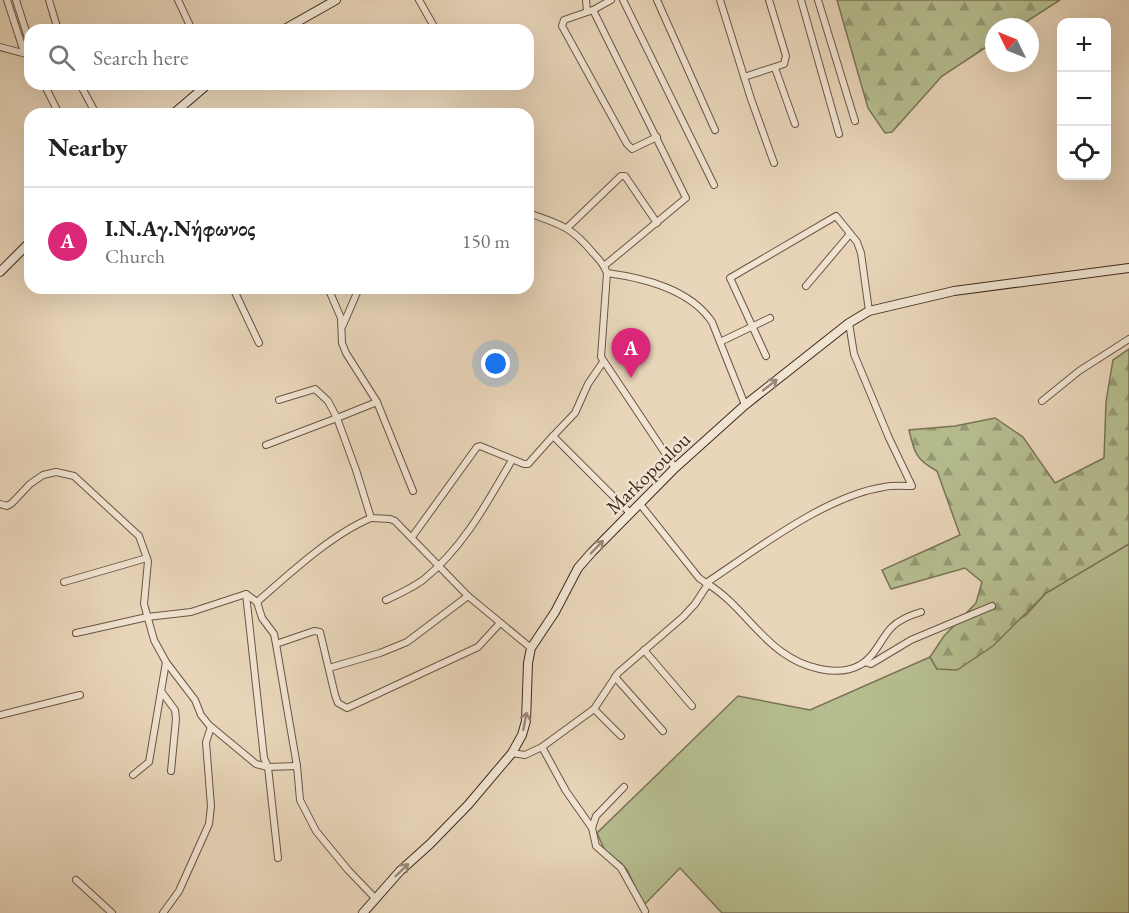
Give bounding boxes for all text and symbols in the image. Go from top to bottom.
north arrow [985,18,1039,72]
map controls [1057,18,1111,180]
button: + [1057,18,1111,72]
search box [24,24,534,90]
icon: search [45,41,78,74]
text: Search here [93,43,188,72]
button: − [1057,72,1111,126]
button: locate [1057,126,1111,180]
text: Nearby [48,130,128,164]
text: Ι.Ν.Αγ.Νήφωνος [105,214,255,243]
text: A [60,228,75,254]
text: 150 m [462,228,510,254]
text: Church [105,243,165,269]
pin: A [612,328,650,378]
your location [481,349,510,378]
one-way arrow [762,379,778,392]
street label: Markopoulou [600,426,696,520]
one-way arrow [590,539,604,554]
one-way arrow [520,712,531,731]
one-way arrow [395,862,410,877]

